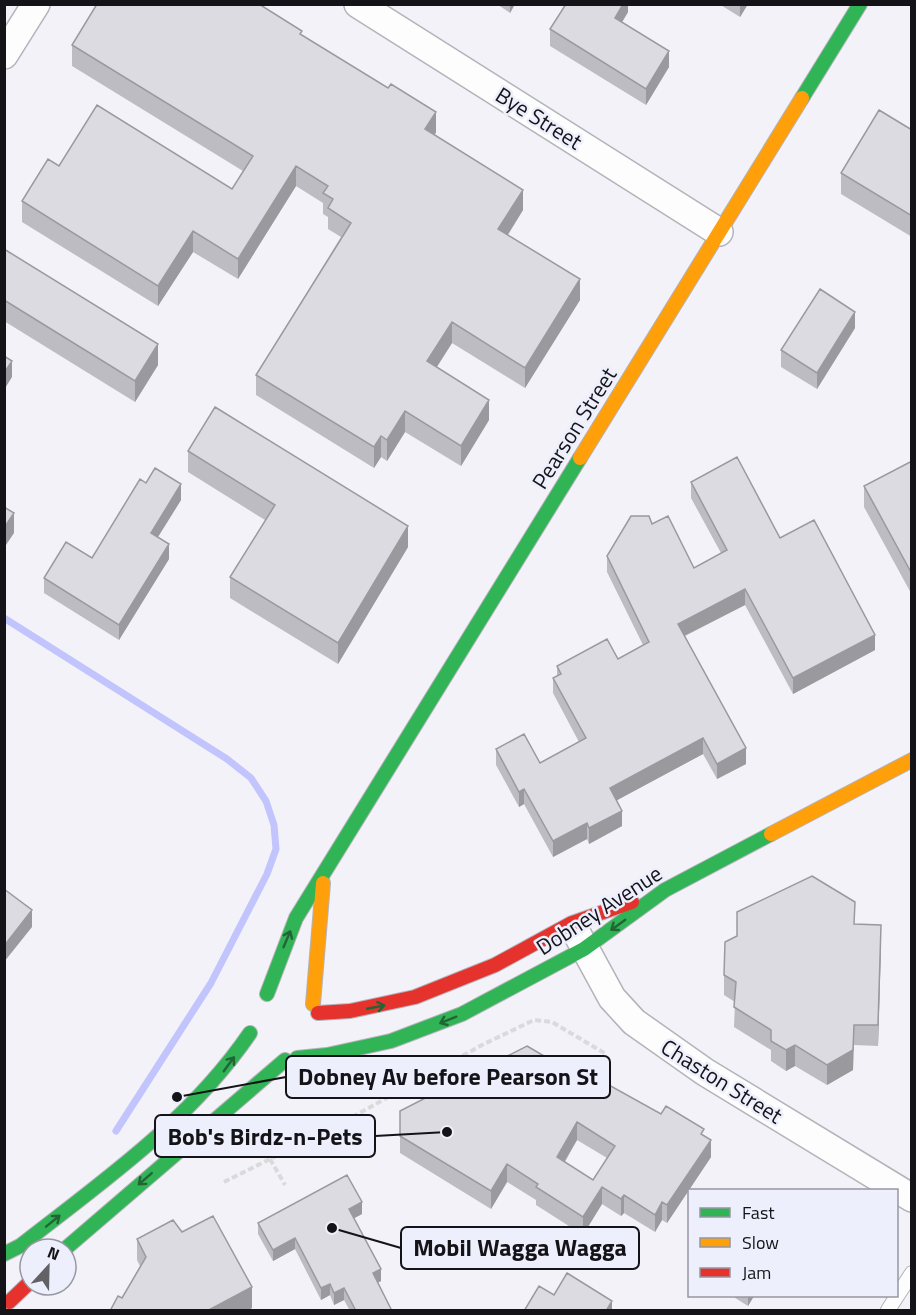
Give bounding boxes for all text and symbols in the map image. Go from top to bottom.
street label: Bye Street [489,78,589,158]
street label: Pearson Street [523,360,625,495]
street label: Dobney Avenue [529,856,669,964]
one-way arrow [610,919,626,931]
one-way arrow [282,930,293,949]
one-way arrow [365,1001,385,1012]
one-way arrow [439,1015,458,1026]
street label: Chaston Street [655,1030,790,1132]
callout: Dobney Av before Pearson St [286,1056,610,1098]
one-way arrow [223,1057,236,1073]
text: Dobney Av before Pearson St [298,1058,598,1094]
callout: Bob's Birdz-n-Pets [155,1115,375,1157]
text: Bob's Birdz-n-Pets [167,1118,363,1154]
one-way arrow [138,1172,153,1186]
legend [688,1189,898,1297]
text: Fast [742,1199,775,1226]
one-way arrow [45,1215,61,1228]
callout: Mobil Wagga Wagga [401,1227,639,1269]
text: Mobil Wagga Wagga [413,1229,627,1265]
text: Slow [742,1229,779,1256]
north arrow [18,1237,78,1297]
text: N [44,1240,63,1266]
text: Jam [742,1259,771,1286]

